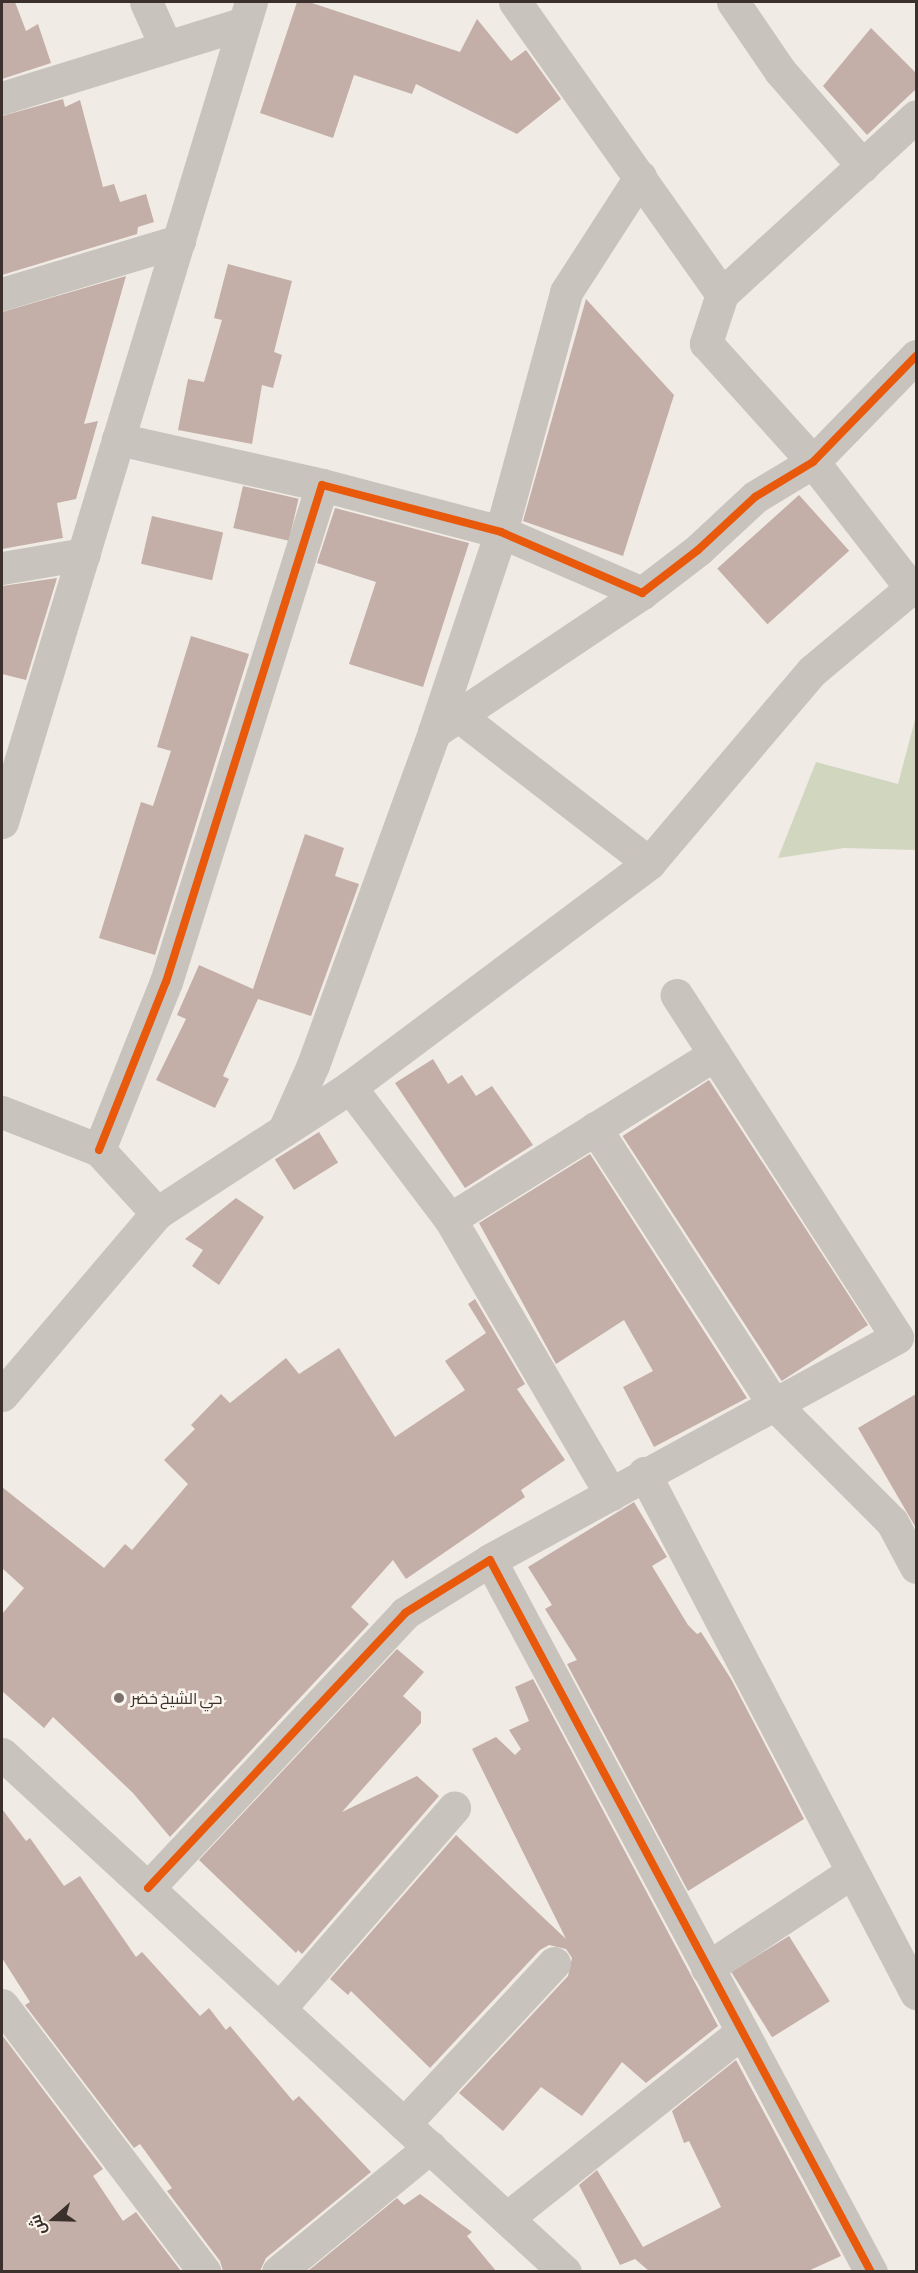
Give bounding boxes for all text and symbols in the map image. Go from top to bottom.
place label: حي الشيخ خضر [131,1688,222,1708]
marker: حي الشيخ خضر [112,1691,126,1705]
north arrow [24,2189,84,2249]
text: ش [25,2212,49,2238]

